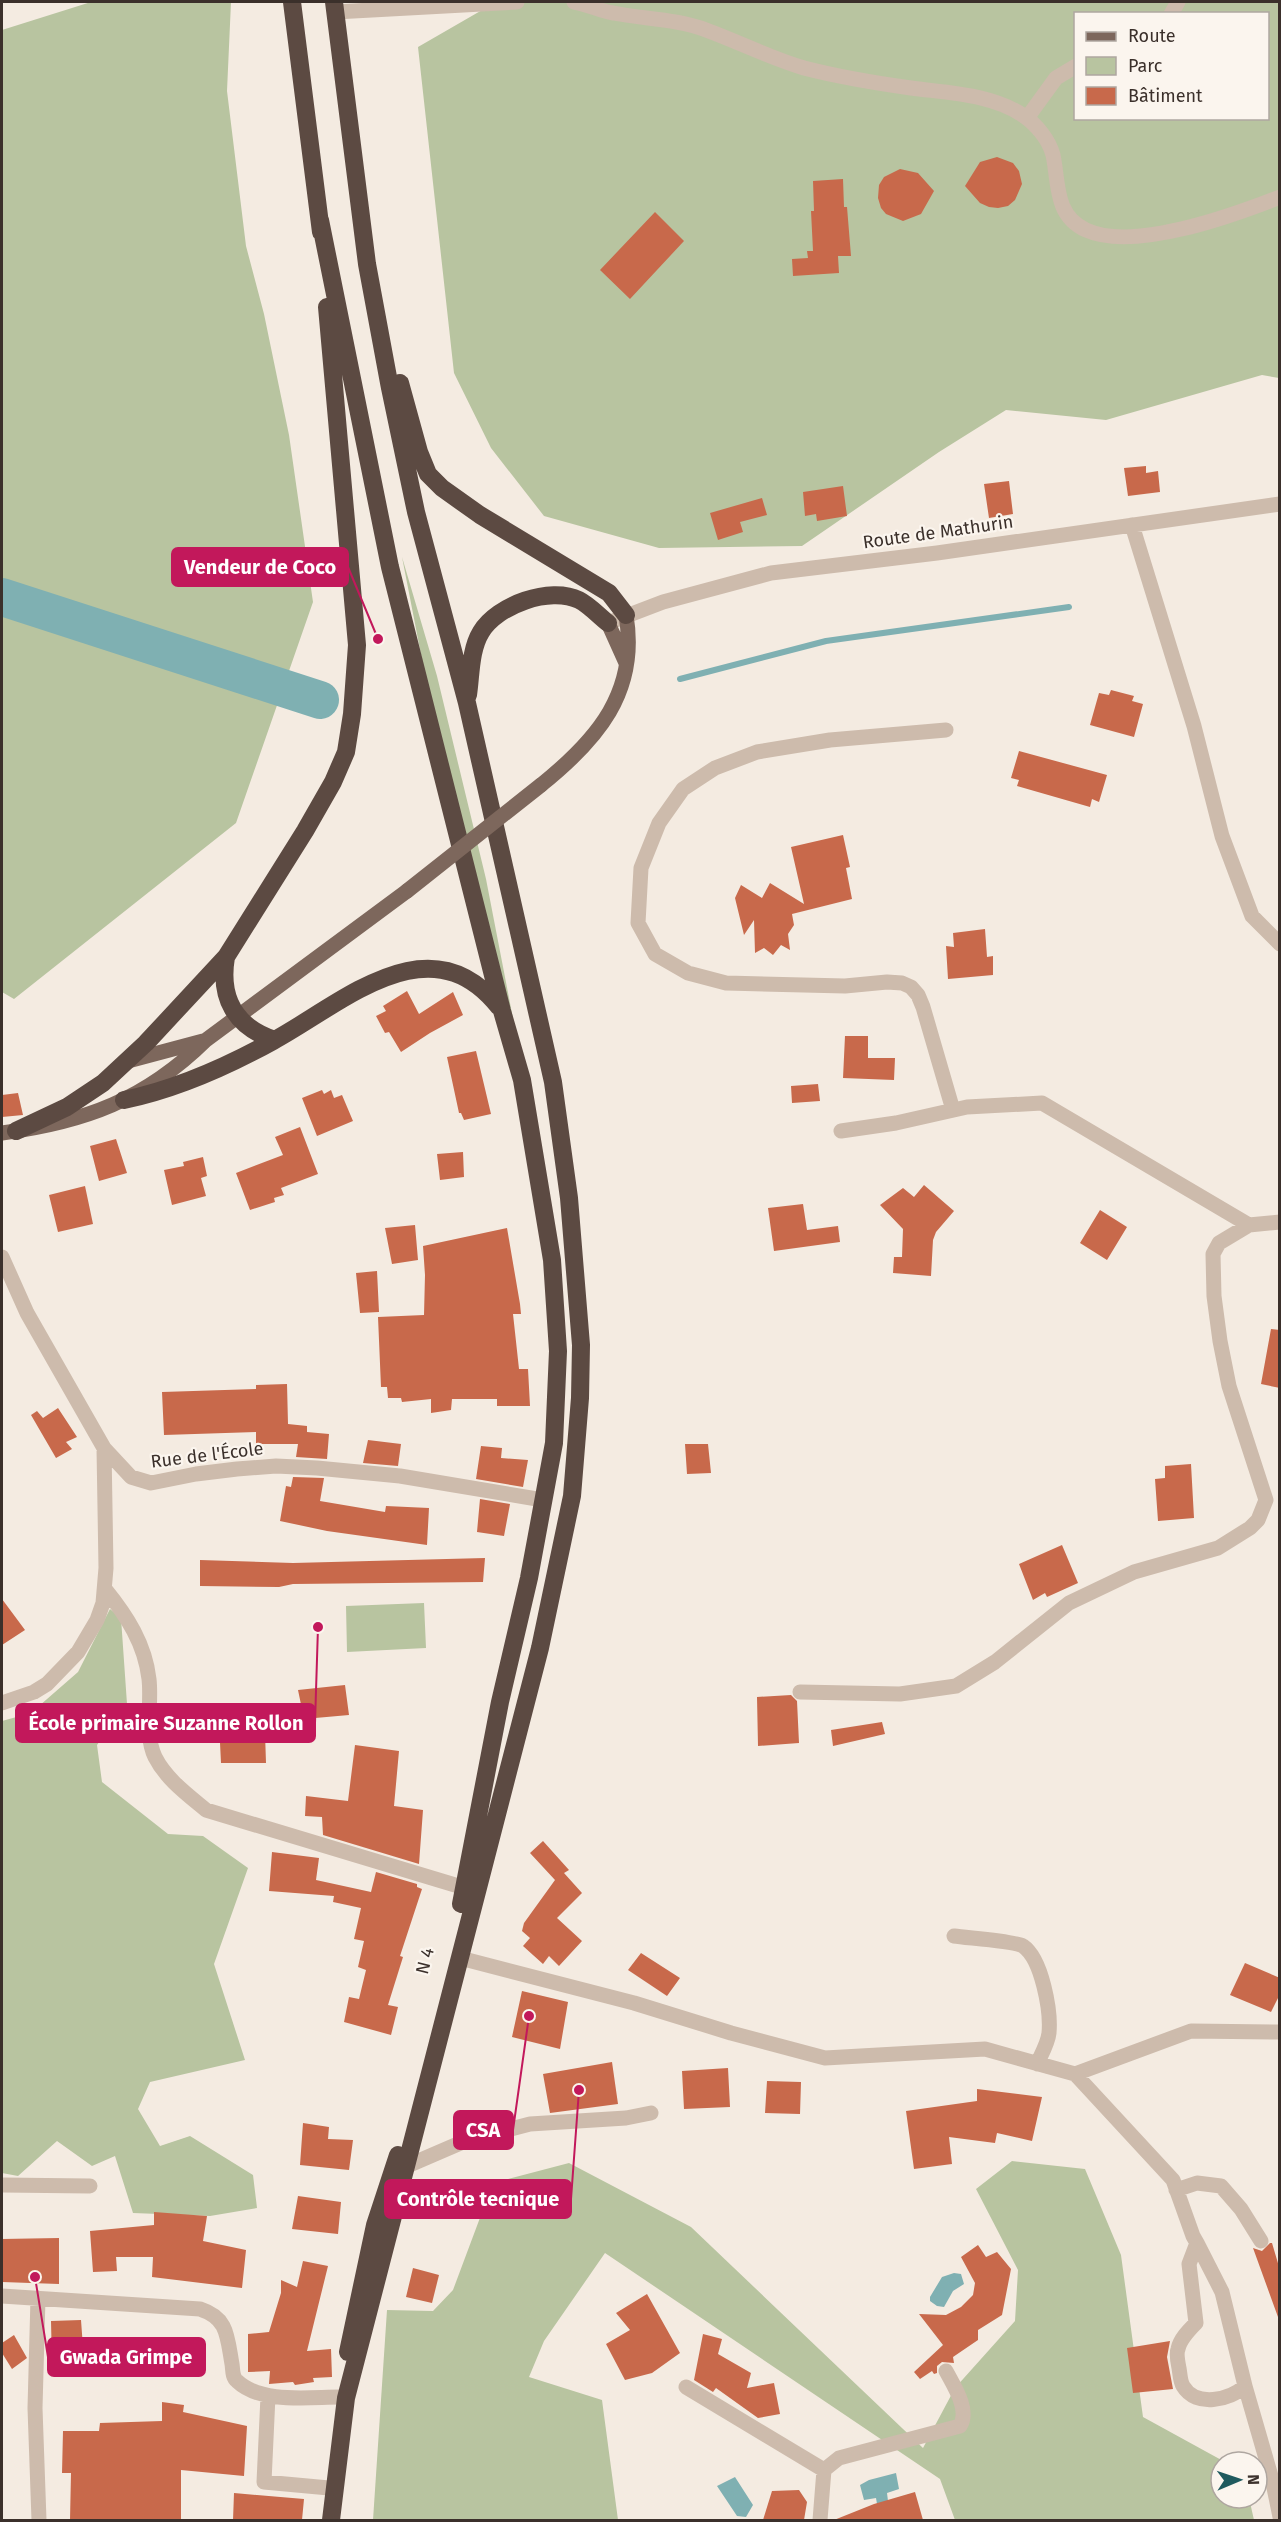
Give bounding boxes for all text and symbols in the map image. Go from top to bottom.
legend [1074,12,1269,120]
text: Route [1128,25,1176,47]
text: Parc [1128,55,1163,77]
text: Bâtiment [1128,85,1203,107]
street label: Route de Mathurin [861,511,1015,553]
callout: Vendeur de Coco [172,548,348,586]
text: Vendeur de Coco [183,555,336,579]
street label: Rue de l'École [149,1436,265,1473]
callout: École primaire Suzanne Rollon [16,1704,315,1742]
text: École primaire Suzanne Rollon [28,1710,304,1735]
street label: N 4 [411,1945,439,1977]
callout: CSA [454,2111,513,2149]
text: CSA [466,2118,501,2142]
callout: Contrôle tecnique [385,2180,571,2218]
text: Contrôle tecnique [397,2187,559,2211]
callout: Gwada Grimpe [48,2338,205,2376]
text: Gwada Grimpe [60,2345,192,2369]
north arrow [1209,2450,1269,2510]
text: N [1244,2474,1263,2485]

